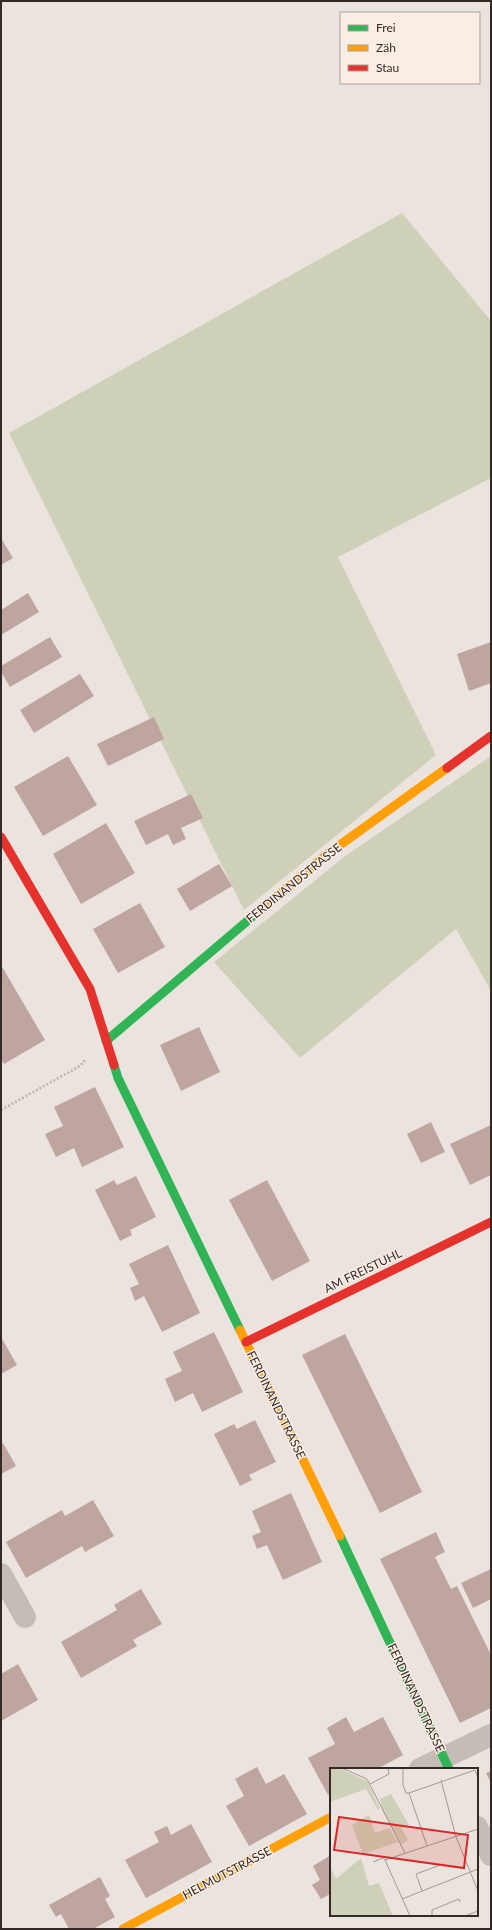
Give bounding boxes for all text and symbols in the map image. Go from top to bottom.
legend [340,12,480,84]
text: Frei [376,20,396,35]
text: Zäh [376,40,396,55]
text: Stau [376,60,399,75]
street label: FERDINANDSTRASSE [243,839,344,926]
street label: AM FREISTUHL [321,1245,404,1296]
street label: FERDINANDSTRASSE [244,1348,309,1461]
street label: FERDINANDSTRASSE [385,1641,448,1755]
inset map [330,1768,478,1916]
street label: HELMUTSTRASSE [180,1843,274,1902]

